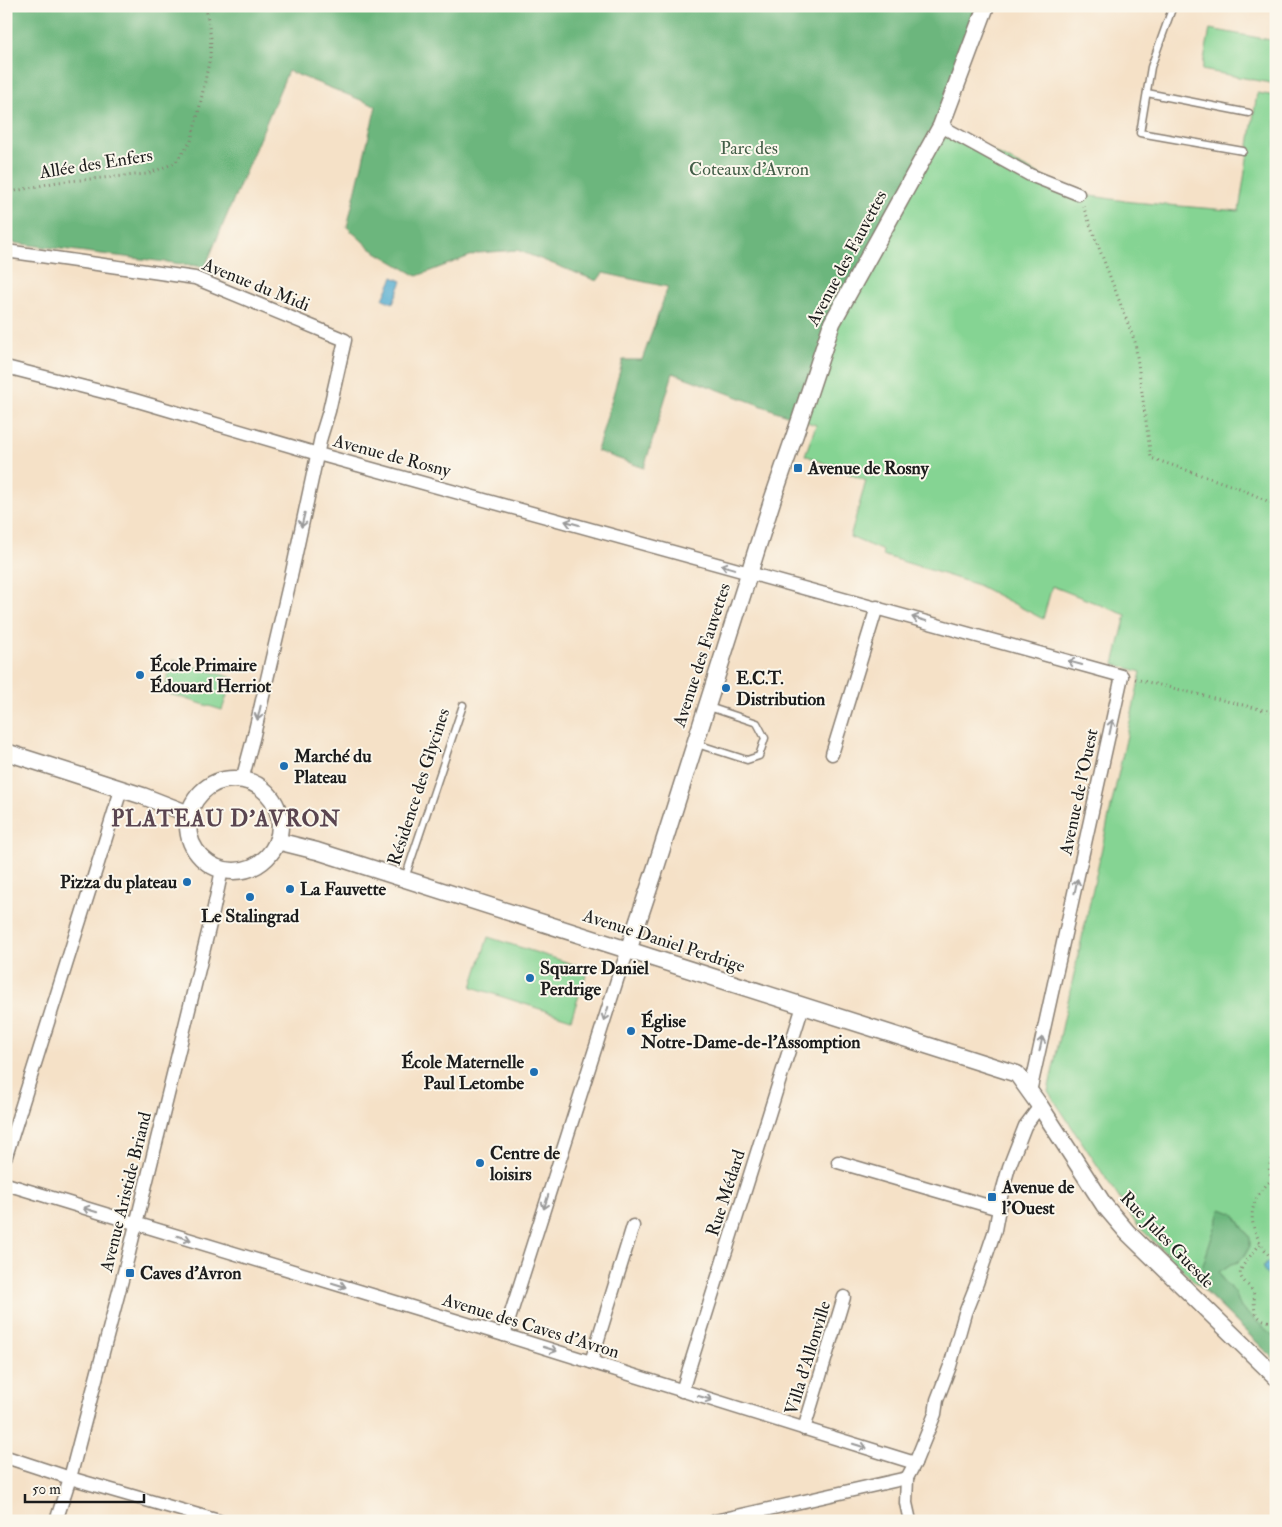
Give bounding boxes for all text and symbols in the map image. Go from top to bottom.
park label: Parc des Coteaux d'Avron [689,137,809,181]
street label: Allée des Enfers [37,144,154,184]
street label: Avenue des Fauvettes [801,186,892,331]
street label: Avenue du Midi [198,253,313,317]
street label: Avenue de Rosny [330,429,454,483]
place label: Avenue de Rosny [807,457,930,480]
marker: Avenue de Rosny [792,462,804,474]
one-way arrow [298,512,307,528]
one-way arrow [564,518,580,528]
one-way arrow [721,562,737,572]
street label: Avenue des Fauvettes [668,580,736,731]
one-way arrow [911,614,927,624]
place label: École Primaire Édouard Herriot [150,653,271,698]
one-way arrow [1068,658,1084,667]
place label: E.C.T. Distribution [736,667,826,711]
marker: École Primaire Édouard Herriot [134,669,146,681]
marker: E.C.T. Distribution [720,682,732,694]
one-way arrow [254,704,263,720]
street label: Résidence des Glycines [383,705,455,869]
one-way arrow [1107,720,1116,736]
street label: Avenue de l'Ouest [1054,726,1104,858]
place label: Marché du Plateau [293,745,372,789]
marker: Marché du Plateau [278,760,290,772]
district label: PLATEAU D'AVRON [111,805,341,833]
place label: Pizza du plateau [60,871,178,894]
marker: Pizza du plateau [181,876,193,888]
place label: La Fauvette [300,878,387,901]
one-way arrow [1072,878,1081,894]
marker: La Fauvette [284,883,296,895]
marker: Le Stalingrad [244,891,256,903]
street label: Avenue Daniel Perdrige [579,904,748,978]
place label: Le Stalingrad [201,905,299,928]
place label: Squarre Daniel Perdrige [540,957,649,1001]
marker: Squarre Daniel Perdrige [524,972,536,984]
one-way arrow [601,1005,610,1021]
place label: Église Notre-Dame-de-l'Assomption [640,1009,861,1054]
marker: Église Notre-Dame-de-l'Assomption [625,1025,637,1037]
one-way arrow [1037,1037,1046,1053]
place label: École Maternelle Paul Letombe [401,1050,524,1095]
marker: École Maternelle Paul Letombe [528,1066,540,1078]
street label: Avenue Aristide Briand [95,1109,157,1276]
place label: Centre de loisirs [489,1142,561,1186]
street label: Rue Médard [701,1147,751,1239]
marker: Centre de loisirs [474,1157,486,1169]
place label: Avenue de l'Ouest [1001,1176,1075,1220]
street label: Rue Jules Guesde [1115,1187,1219,1294]
marker: Avenue de l'Ouest [986,1191,998,1203]
one-way arrow [541,1193,550,1209]
one-way arrow [83,1205,99,1214]
one-way arrow [175,1234,191,1244]
place label: Caves d'Avron [140,1262,242,1285]
marker: Caves d'Avron [124,1267,136,1279]
one-way arrow [331,1281,347,1291]
street label: Avenue des Caves d'Avron [439,1288,622,1364]
street label: Villa d'Allonville [780,1298,836,1418]
one-way arrow [542,1345,558,1355]
one-way arrow [697,1394,712,1403]
one-way arrow [852,1442,868,1452]
scale bar [25,1472,144,1504]
text: 50 m [32,1480,61,1499]

